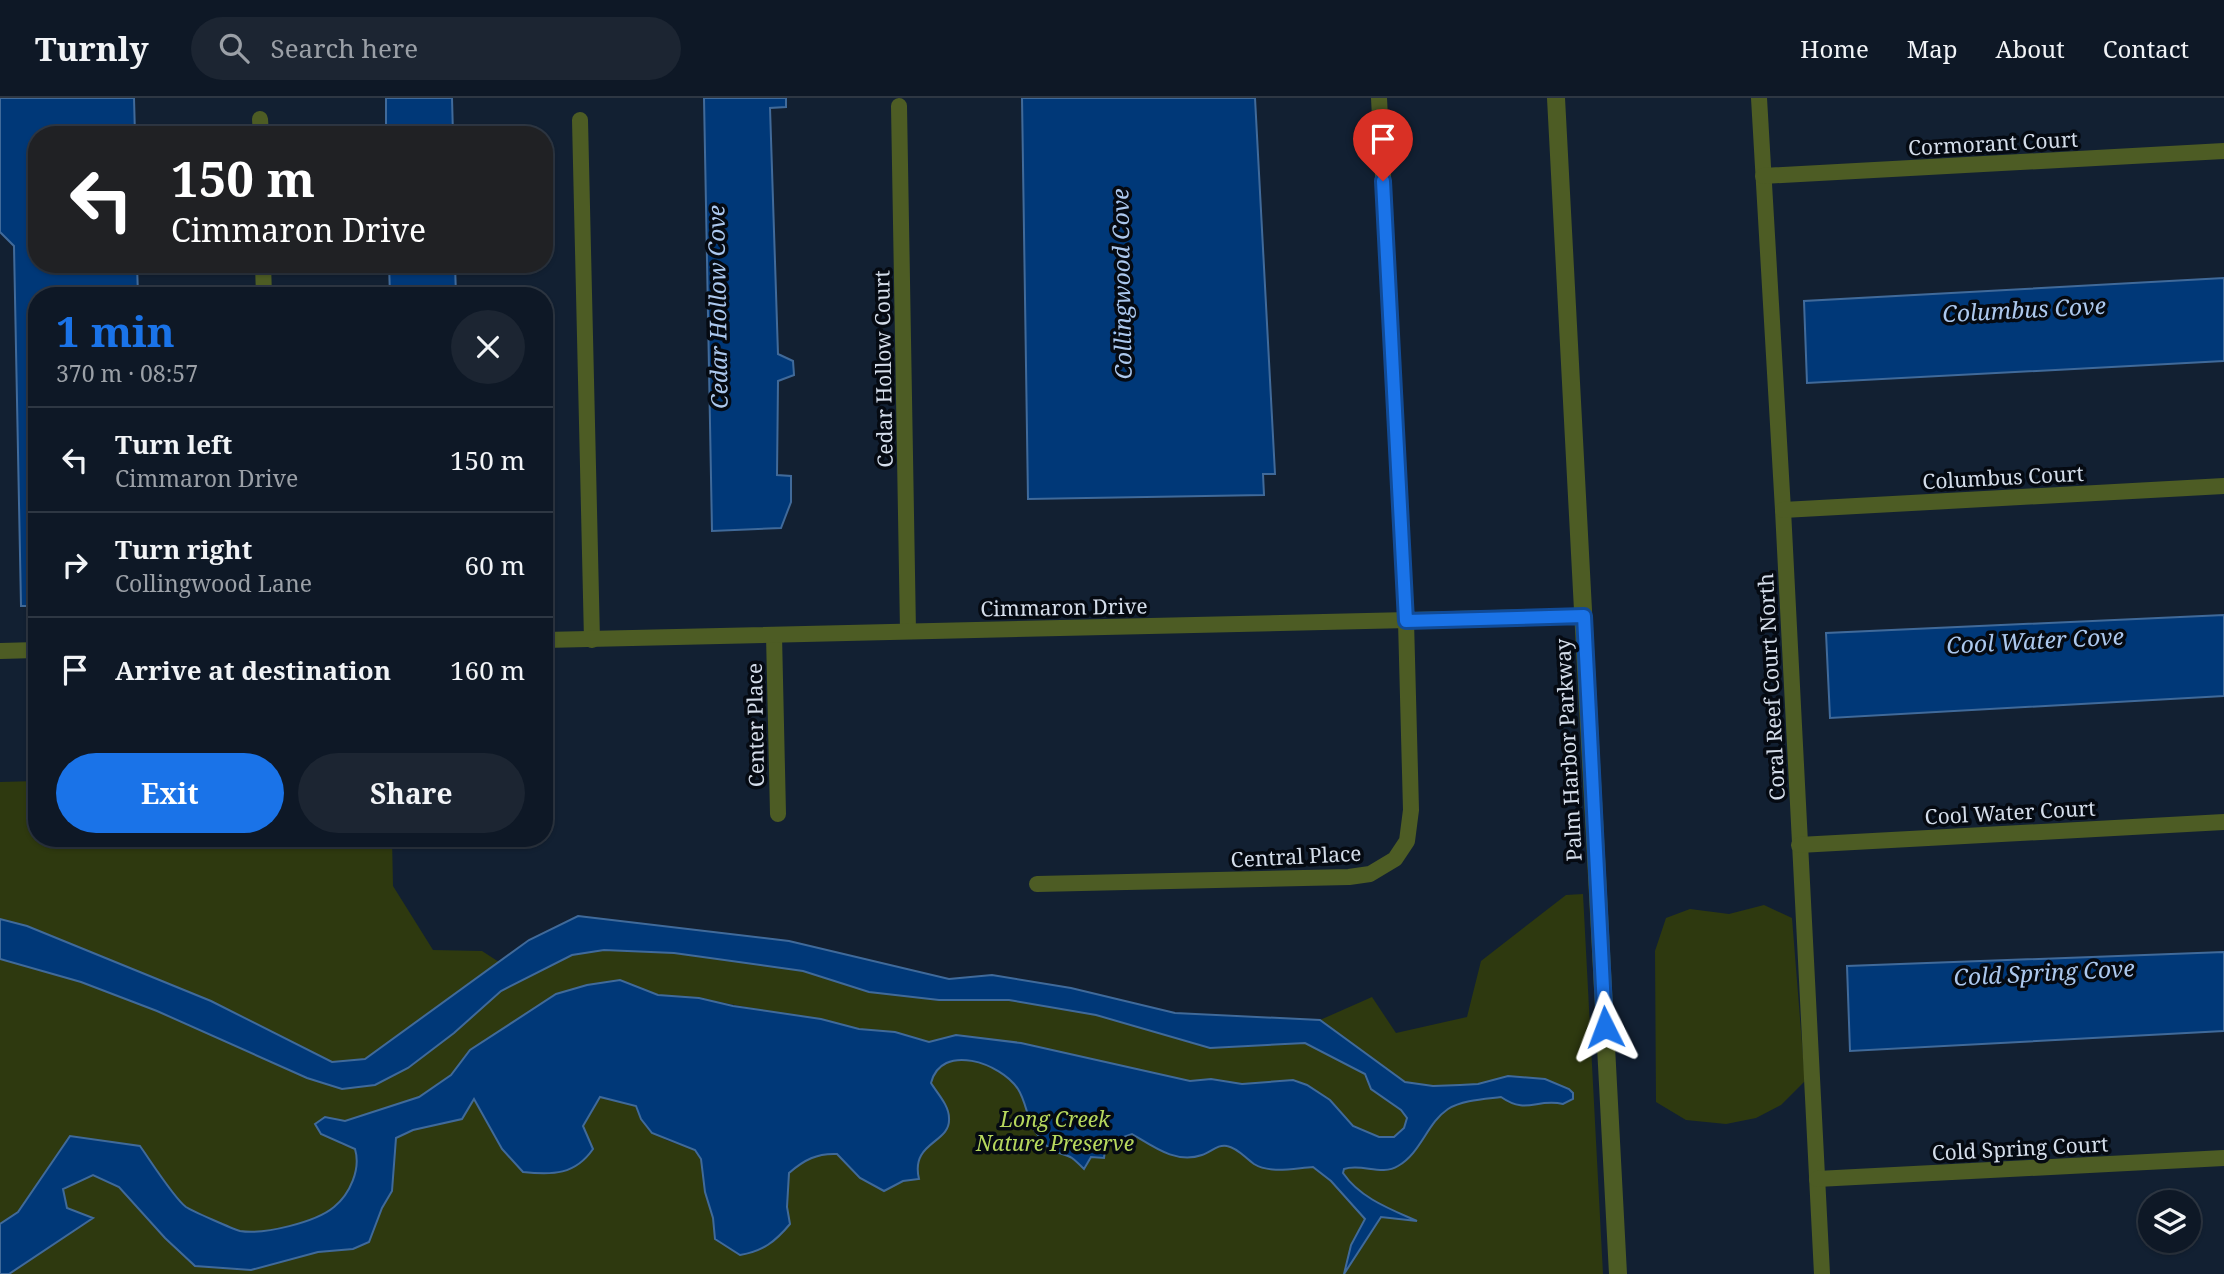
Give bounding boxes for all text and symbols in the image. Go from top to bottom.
search box [191,17,681,80]
text: Turnly [35,26,149,71]
icon: search [215,29,253,67]
text: Search here [271,30,418,66]
text: Home [1800,32,1869,65]
text: Map [1907,32,1958,65]
text: About [1996,32,2065,65]
text: Contact [2103,32,2189,65]
pin [1353,109,1413,181]
icon: arrive [1364,120,1402,158]
street label: Cormorant Court [1907,125,2079,161]
text: 150 m [171,145,315,211]
icon: left [56,154,147,245]
water label: Collingwood Cove [1103,188,1139,380]
water label: Cedar Hollow Cove [699,205,735,409]
text: Cimmaron Drive [171,208,426,251]
street label: Cedar Hollow Court [867,270,899,468]
water label: Columbus Cove [1941,289,2107,329]
text: 1 min [56,302,175,359]
button: close [451,310,525,384]
text: 370 m · 08:57 [56,357,198,389]
text: Turn left [115,426,232,462]
icon: left [56,441,94,479]
text: 150 m [450,442,525,478]
street label: Columbus Court [1922,459,2084,495]
text: Cimmaron Drive [115,462,298,494]
text: Turn right [115,531,252,567]
icon: right [56,546,94,584]
text: 60 m [465,547,525,583]
text: Collingwood Lane [115,567,312,599]
street label: Coral Reef Court North [1751,573,1791,801]
street label: Cimmaron Drive [980,592,1148,622]
water label: Cool Water Cove [1945,619,2125,661]
street label: Palm Harbor Parkway [1548,638,1588,862]
icon: arrive [56,651,94,689]
text: Arrive at destination [115,652,391,688]
text: 160 m [450,652,525,688]
street label: Center Place [740,663,770,787]
button: Exit [56,753,284,833]
button: Share [298,753,525,833]
street label: Cool Water Court [1924,794,2096,830]
street label: Central Place [1230,839,1362,873]
water label: Cold Spring Cove [1953,951,2135,993]
position arrow [1568,990,1642,1064]
park label: Long Creek Nature Preserve [975,1105,1134,1157]
street label: Cold Spring Court [1931,1129,2109,1167]
map controls [2138,1190,2201,1253]
button: layers [2138,1190,2201,1253]

